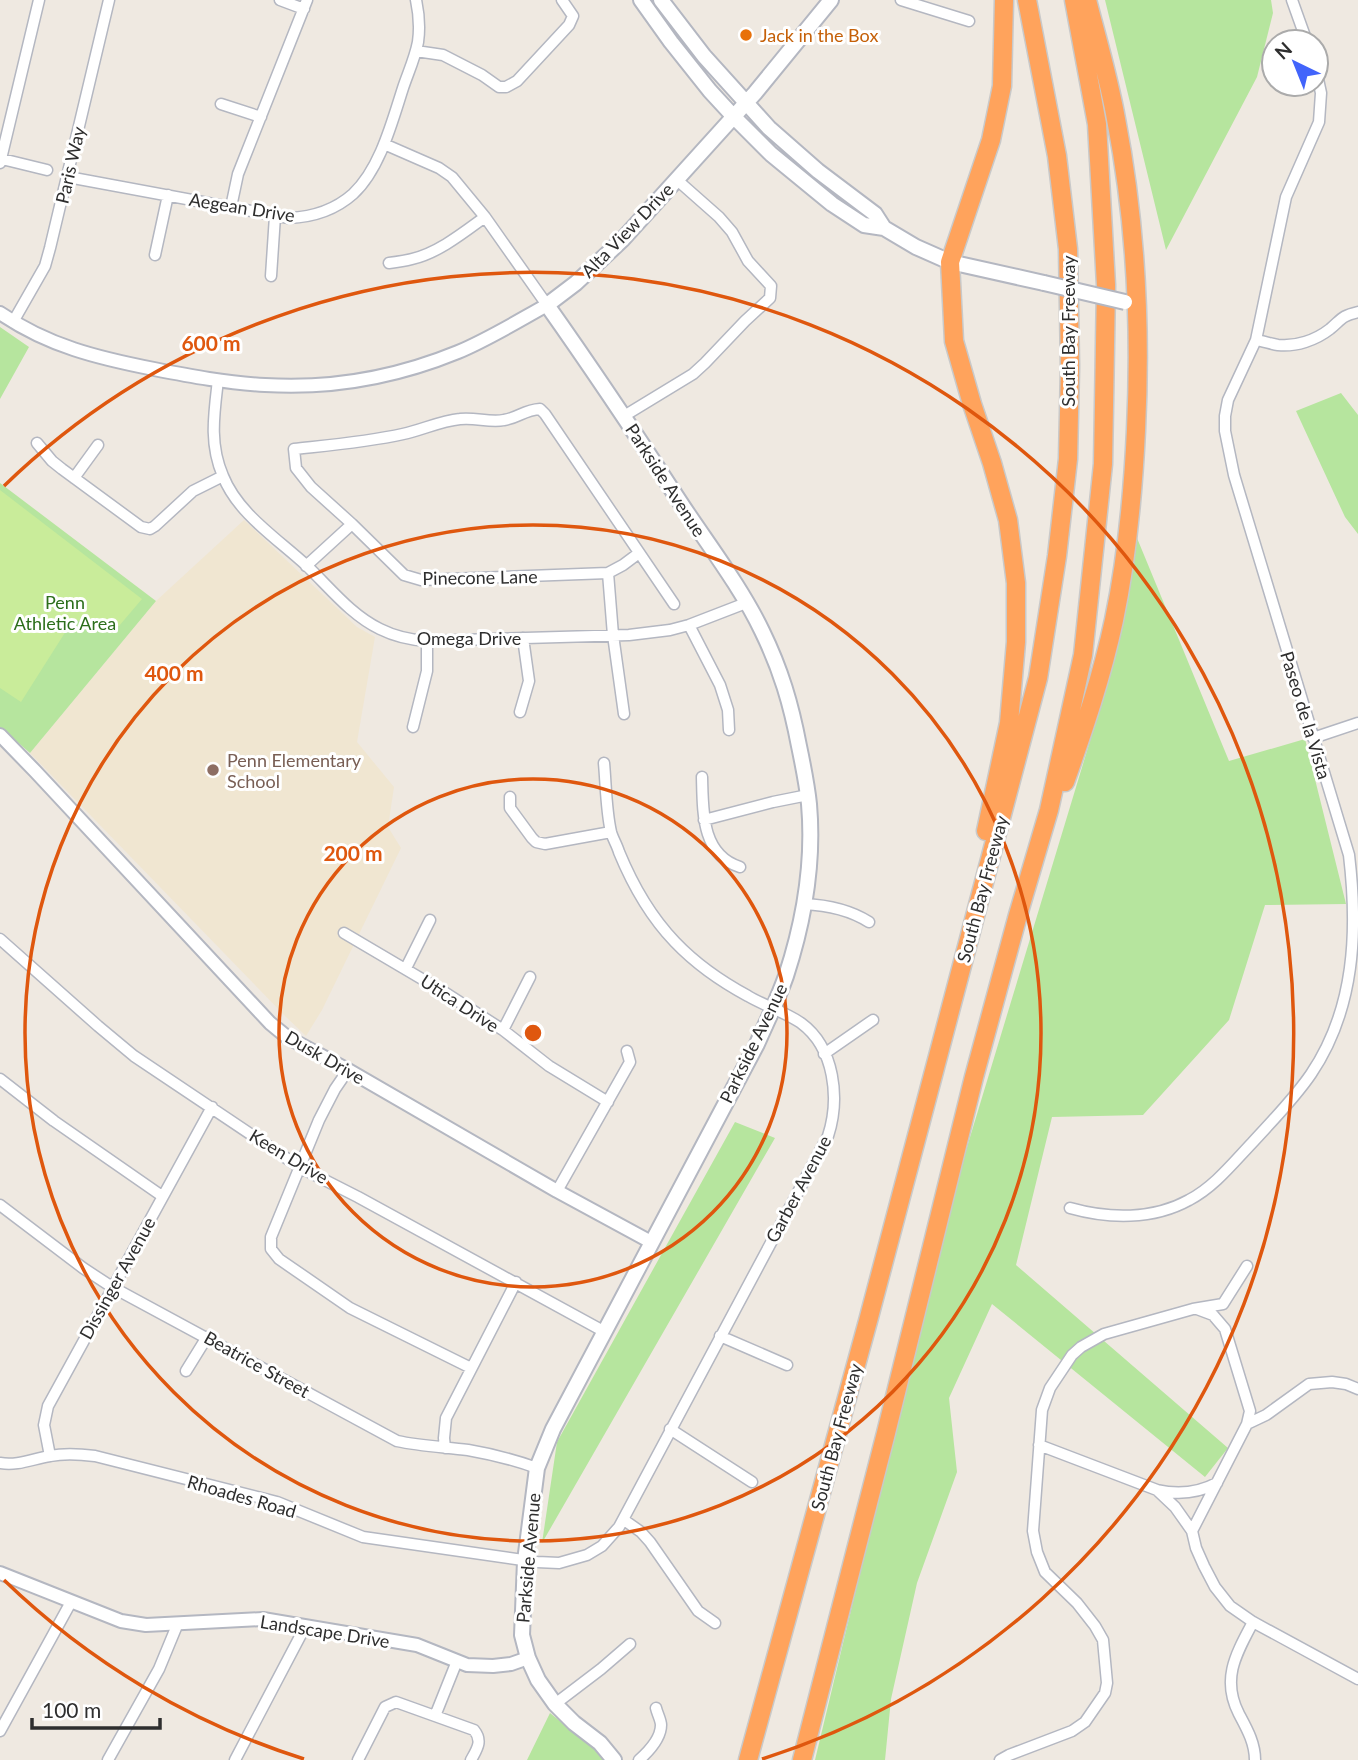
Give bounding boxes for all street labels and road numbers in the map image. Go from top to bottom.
street label: Paris Way [50,124,90,206]
street label: Alta View Drive [576,178,678,282]
street label: Aegean Drive [188,188,296,226]
street label: South Bay Freeway [1057,255,1079,407]
street label: Parkside Avenue [621,419,711,541]
street label: Pinecone Lane [422,565,538,589]
street label: Omega Drive [417,627,521,649]
street label: Paseo de la Vista [1276,648,1336,782]
street label: South Bay Freeway [952,812,1012,965]
street label: Utica Drive [417,969,503,1037]
street label: Parkside Avenue [715,980,791,1106]
street label: Dusk Drive [281,1025,369,1089]
street label: Keen Drive [246,1124,332,1188]
street label: Garber Avenue [761,1132,835,1246]
street label: Dissinger Avenue [74,1213,160,1343]
street label: Beatrice Street [200,1326,314,1402]
street label: South Bay Freeway [806,1360,866,1513]
street label: Rhoades Road [185,1470,299,1522]
street label: Parkside Avenue [511,1492,545,1624]
street label: Landscape Drive [259,1610,391,1652]

